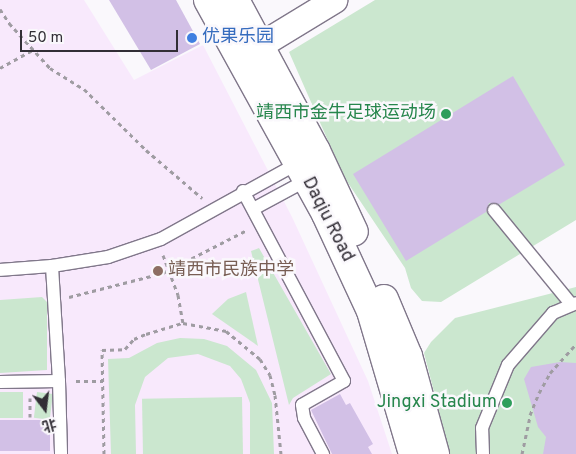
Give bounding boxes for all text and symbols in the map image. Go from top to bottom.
scale bar [22,20,180,52]
place label: 优果乐园 [202,27,274,49]
text: 50 m [28,29,63,48]
marker: 优果乐园 [186,32,198,44]
place label: 靖西市金牛足球运动场 [256,103,436,125]
marker: 靖西市金牛足球运动场 [440,108,452,120]
street label: Daqiu Road [296,174,358,266]
place label: 靖西市民族中学 [168,260,294,282]
marker: 靖西市民族中学 [152,265,164,277]
north arrow [20,384,70,434]
place label: Jingxi Stadium [377,392,497,414]
marker: Jingxi Stadium [501,397,513,409]
text: 北 [40,414,58,434]

